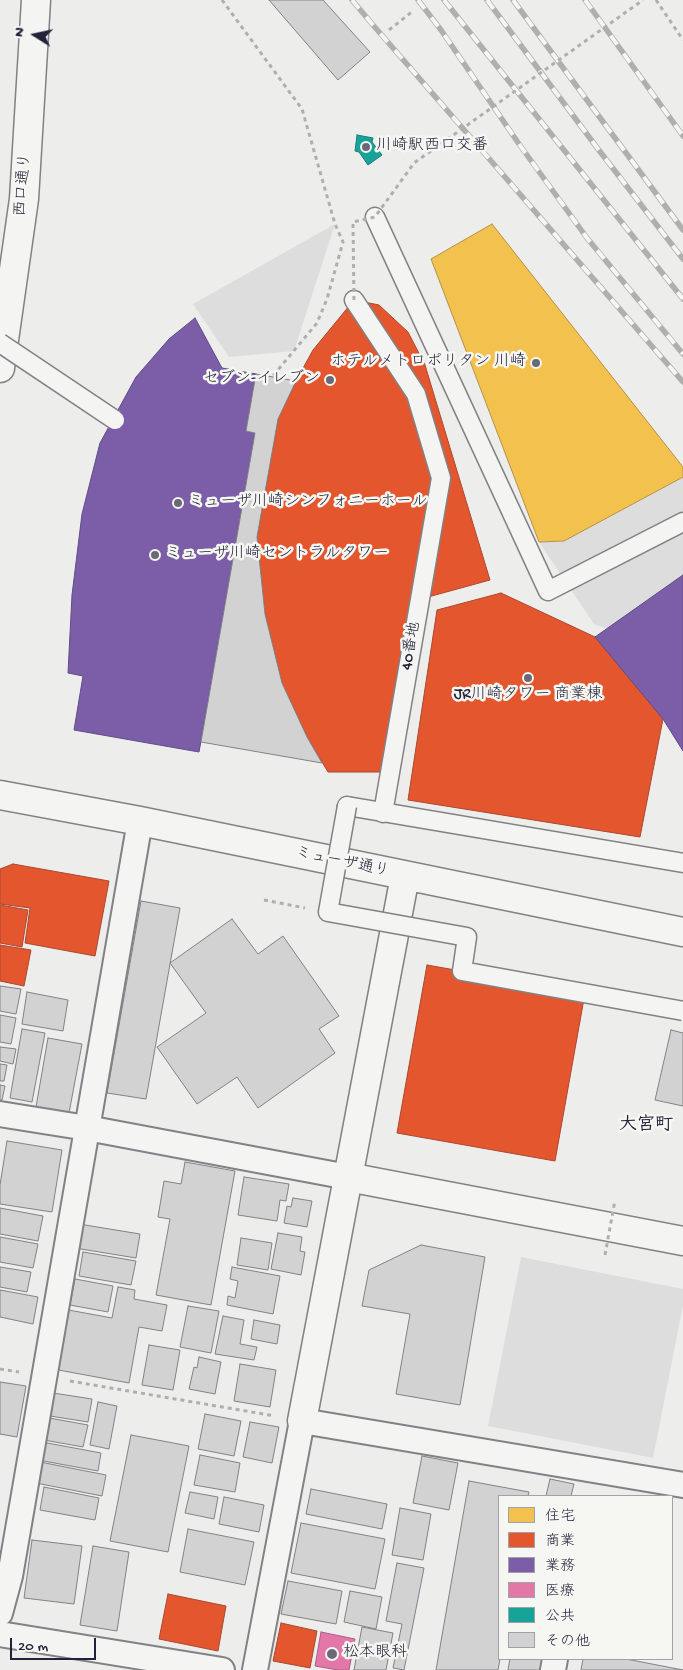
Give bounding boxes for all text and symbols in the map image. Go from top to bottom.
north arrow [10,10,60,60]
text: N [11,26,29,38]
place label: 川崎駅西口交番 [376,137,488,157]
marker: 川崎駅西口交番 [360,141,372,153]
street label: 西口通り [12,152,36,218]
place label: ホテルメトロポリタン 川崎 [330,353,526,373]
marker: ホテルメトロポリタン 川崎 [530,357,542,369]
place label: セブン-イレブン [203,370,320,390]
marker: セブン-イレブン [324,374,336,386]
place label: ミューザ川崎シンフォニーホール [188,493,428,513]
marker: ミューザ川崎シンフォニーホール [172,497,184,509]
place label: ミューザ川崎セントラルタワー [165,545,389,565]
marker: ミューザ川崎セントラルタワー [149,549,161,561]
street label: 40番地 [398,620,426,672]
marker: JR川崎タワー 商業棟 [522,672,534,684]
place label: JR川崎タワー 商業棟 [454,686,602,706]
street label: ミューザ通り [293,844,391,882]
district label: 大宮町 [619,1115,673,1137]
legend [498,1495,673,1660]
text: 住宅 [545,1508,575,1526]
text: 商業 [545,1533,575,1551]
text: 業務 [545,1558,575,1576]
text: 医療 [545,1583,575,1601]
text: 公共 [545,1608,575,1626]
scale bar [12,1628,99,1660]
text: その他 [545,1633,590,1651]
text: 20 m [18,1638,48,1656]
place label: 松本眼科 [343,1644,407,1664]
marker: 松本眼科 [325,1647,339,1661]

